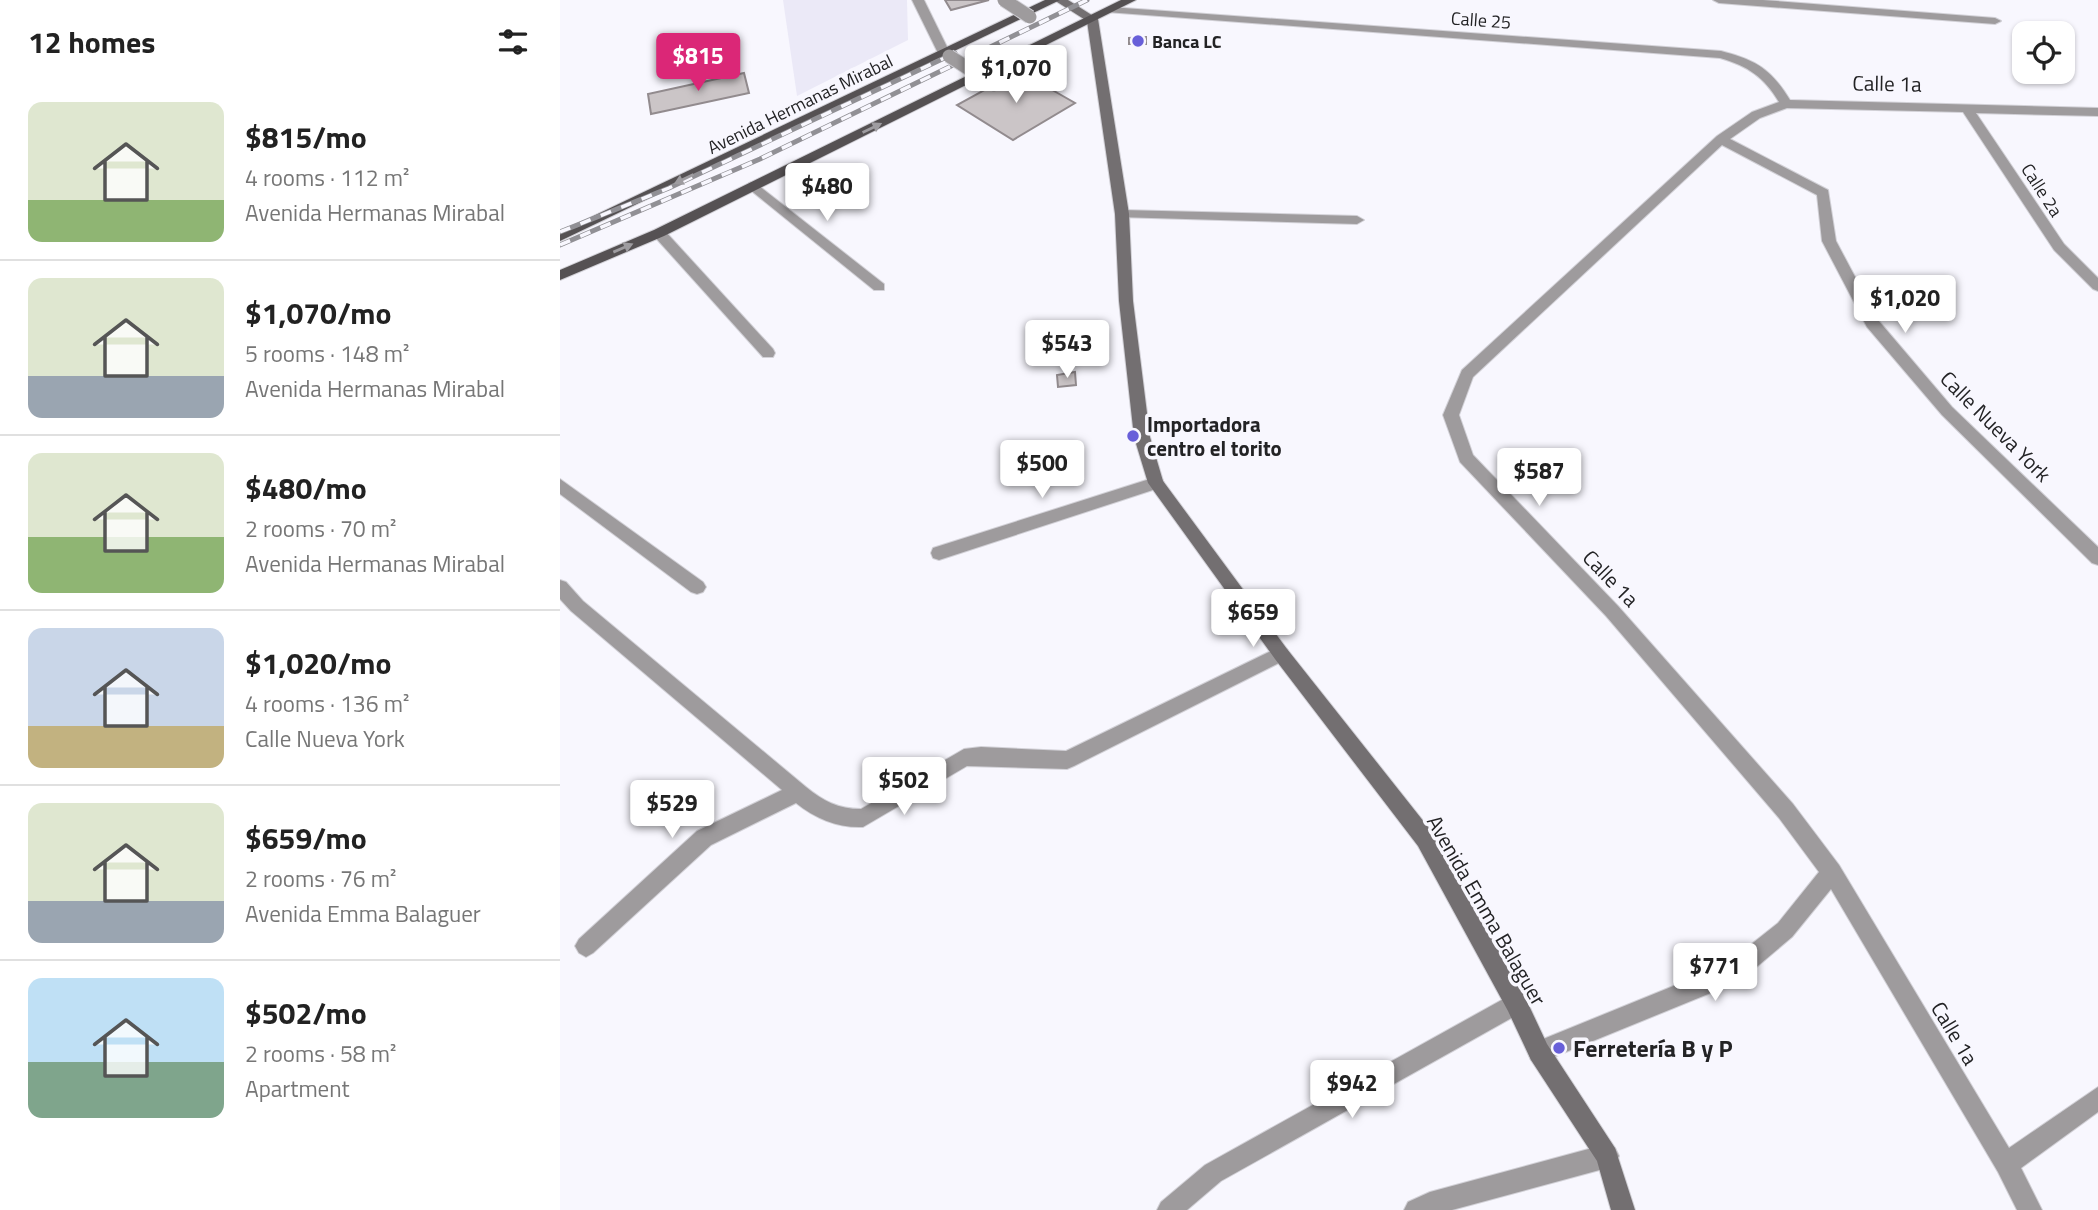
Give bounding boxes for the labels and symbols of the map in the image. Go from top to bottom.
street label: Calle 25 [1450,4,1512,36]
place label: Banca LC [1152,28,1222,55]
marker: Banca LC [1130,33,1146,49]
pin: $815 [657,34,739,93]
pin: $1,070 [959,46,1073,105]
street label: Avenida Hermanas Mirabal [703,47,897,161]
street label: Calle 1a [1852,66,1922,100]
one-way arrow [862,122,882,134]
street label: Calle 2a [2015,158,2069,222]
pin: $480 [786,164,868,223]
one-way arrow [674,173,694,185]
one-way arrow [613,243,634,254]
pin: $1,020 [1848,276,1962,335]
pin: $543 [1026,320,1108,380]
street label: Calle Nueva York [1933,363,2059,489]
place label: Importadora centro el torito [1147,408,1282,464]
marker: Importadora centro el torito [1125,428,1141,444]
pin: $500 [1001,440,1083,500]
pin: $587 [1498,448,1580,508]
street label: Calle 1a [1575,542,1647,614]
pin: $659 [1212,590,1294,649]
pin: $502 [863,758,945,817]
pin: $529 [631,780,713,840]
street label: Avenida Emma Balaguer [1419,809,1555,1011]
pin: $771 [1674,944,1756,1003]
street label: Calle 1a [1923,995,1987,1071]
place label: Ferretería B y P [1573,1030,1733,1066]
marker: Ferretería B y P [1551,1040,1567,1056]
pin: $942 [1311,1060,1393,1120]

